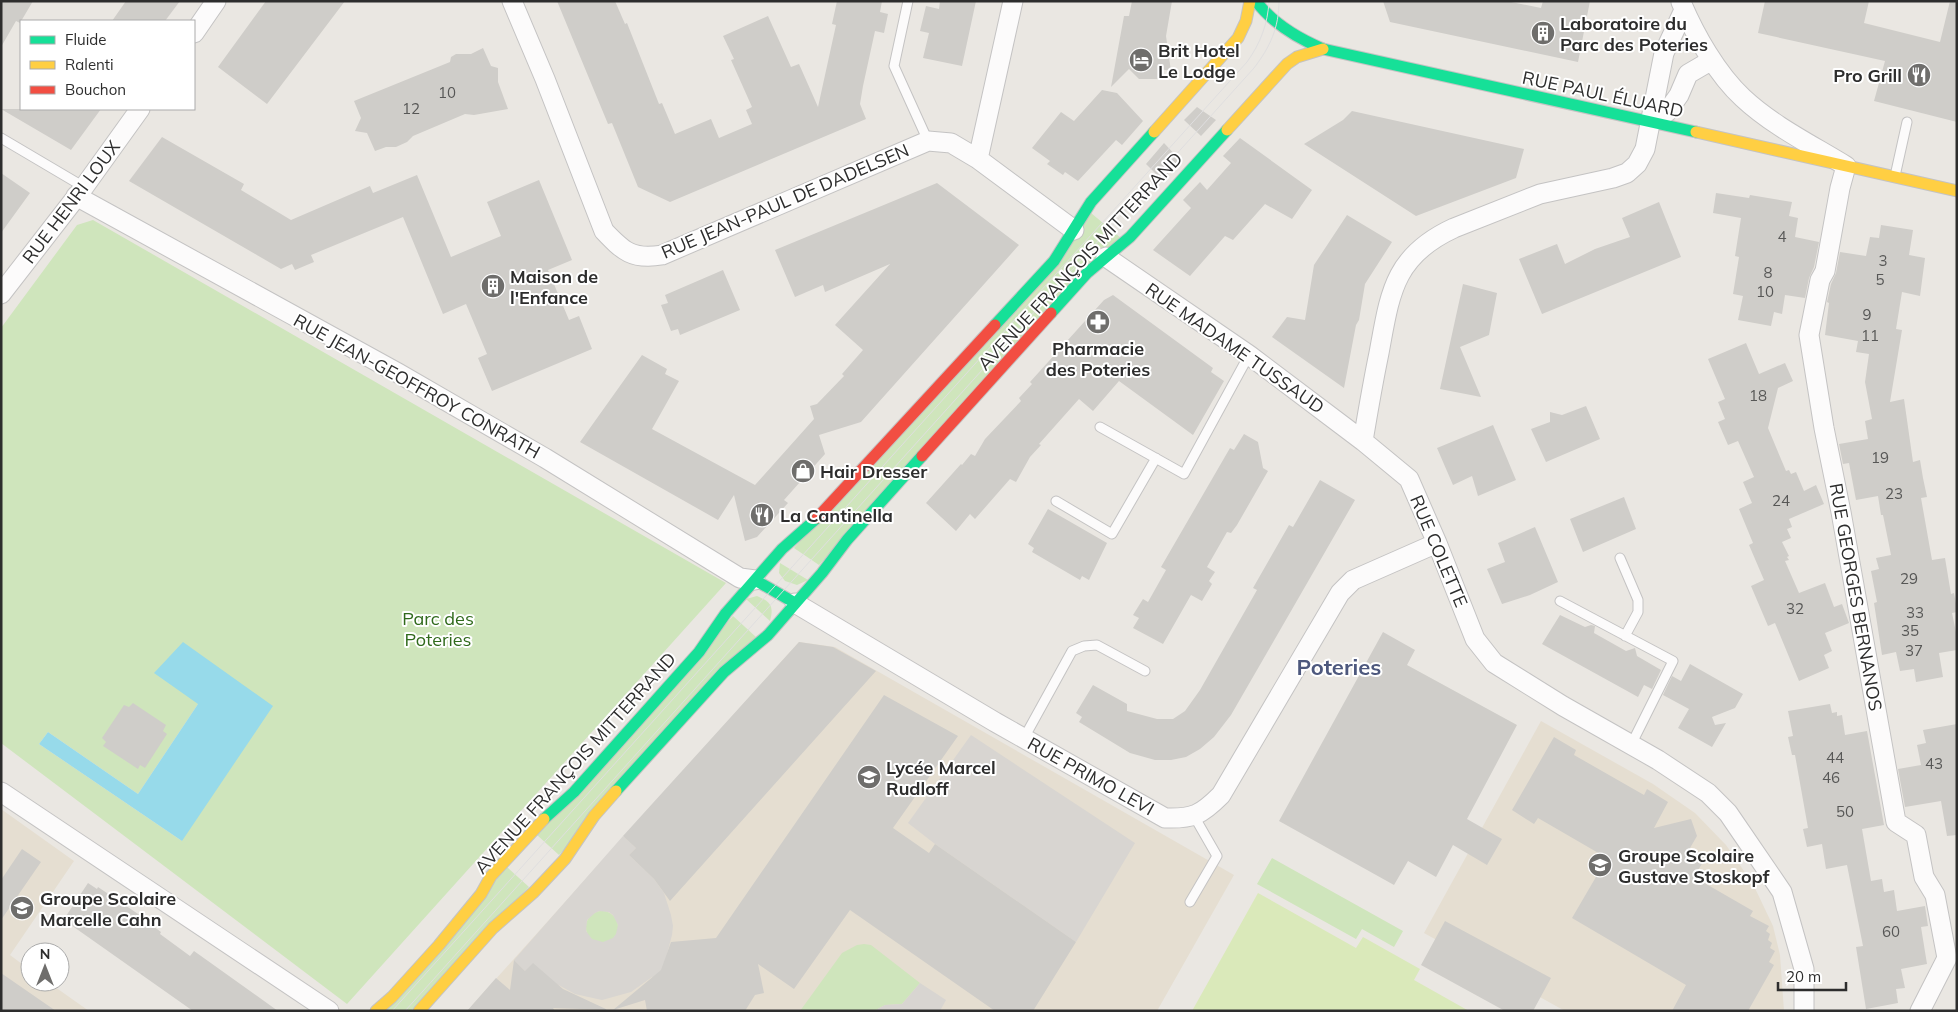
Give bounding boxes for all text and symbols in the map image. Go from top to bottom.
place label: Laboratoire du Parc des Poteries [1560,12,1708,56]
legend [20,20,195,110]
building icon: Laboratoire du Parc des Poteries [1530,20,1556,46]
text: Fluide [65,30,106,49]
place label: Brit Hotel Le Lodge [1158,39,1240,83]
hotel icon: Brit Hotel Le Lodge [1128,47,1154,73]
text: Ralenti [65,55,114,74]
restaurant icon: Pro Grill [1906,62,1932,88]
place label: Pro Grill [1833,64,1902,87]
street label: RUE PAUL ÉLUARD [1520,66,1686,122]
text: Bouchon [65,80,126,99]
house number: 10 [438,83,456,102]
house number: 12 [402,99,420,118]
street label: RUE HENRI LOUX [17,136,125,268]
street label: RUE JEAN-PAUL DE DADELSEN [658,138,912,264]
street label: AVENUE FRANÇOIS MITTERRAND [973,147,1187,375]
house number: 4 [1777,227,1787,246]
house number: 3 [1878,251,1888,270]
house number: 8 [1763,263,1773,282]
place label: Maison de l'Enfance [510,265,598,309]
house number: 5 [1875,270,1885,289]
building icon: Maison de l'Enfance [480,273,506,299]
street label: RUE MADAME TUSSAUD [1141,278,1329,418]
house number: 10 [1756,282,1774,301]
house number: 9 [1862,305,1872,324]
street label: RUE JEAN-GEOFFROY CONRATH [290,308,544,464]
pharmacy icon: Pharmacie des Poteries [1085,309,1111,335]
house number: 11 [1861,326,1879,345]
place label: Pharmacie des Poteries [1046,337,1150,381]
house number: 18 [1749,386,1767,405]
house number: 19 [1871,448,1889,467]
shop icon: Hair Dresser [790,458,816,484]
place label: Hair Dresser [820,460,928,483]
street label: RUE GEORGES BERNANOS [1825,481,1887,713]
house number: 23 [1885,484,1903,503]
house number: 24 [1772,491,1790,510]
street label: RUE COLETTE [1405,492,1473,610]
restaurant icon: La Cantinella [749,502,775,528]
place label: La Cantinella [780,504,893,527]
house number: 29 [1900,569,1918,588]
house number: 32 [1786,599,1804,618]
house number: 33 [1906,603,1924,622]
park label: Parc des Poteries [402,607,474,651]
house number: 35 [1901,621,1919,640]
house number: 37 [1905,641,1923,660]
street label: AVENUE FRANÇOIS MITTERRAND [469,647,681,879]
district label: Poteries [1297,653,1381,681]
street label: RUE PRIMO LEVI [1024,732,1158,820]
house number: 44 [1826,748,1844,767]
house number: 43 [1925,754,1943,773]
place label: Lycée Marcel Rudloff [886,756,996,800]
school or university icon: Lycée Marcel Rudloff [856,764,882,790]
house number: 46 [1822,768,1840,787]
house number: 50 [1836,802,1854,821]
place label: Groupe Scolaire Gustave Stoskopf [1618,844,1770,888]
school or university icon: Groupe Scolaire Gustave Stoskopf [1587,852,1613,878]
place label: Groupe Scolaire Marcelle Cahn [40,887,176,931]
school or university icon: Groupe Scolaire Marcelle Cahn [9,895,35,921]
house number: 60 [1882,922,1900,941]
north arrow [20,942,70,992]
text: N [40,945,50,963]
scale bar [1778,960,1846,992]
text: 20 m [1786,967,1821,986]

